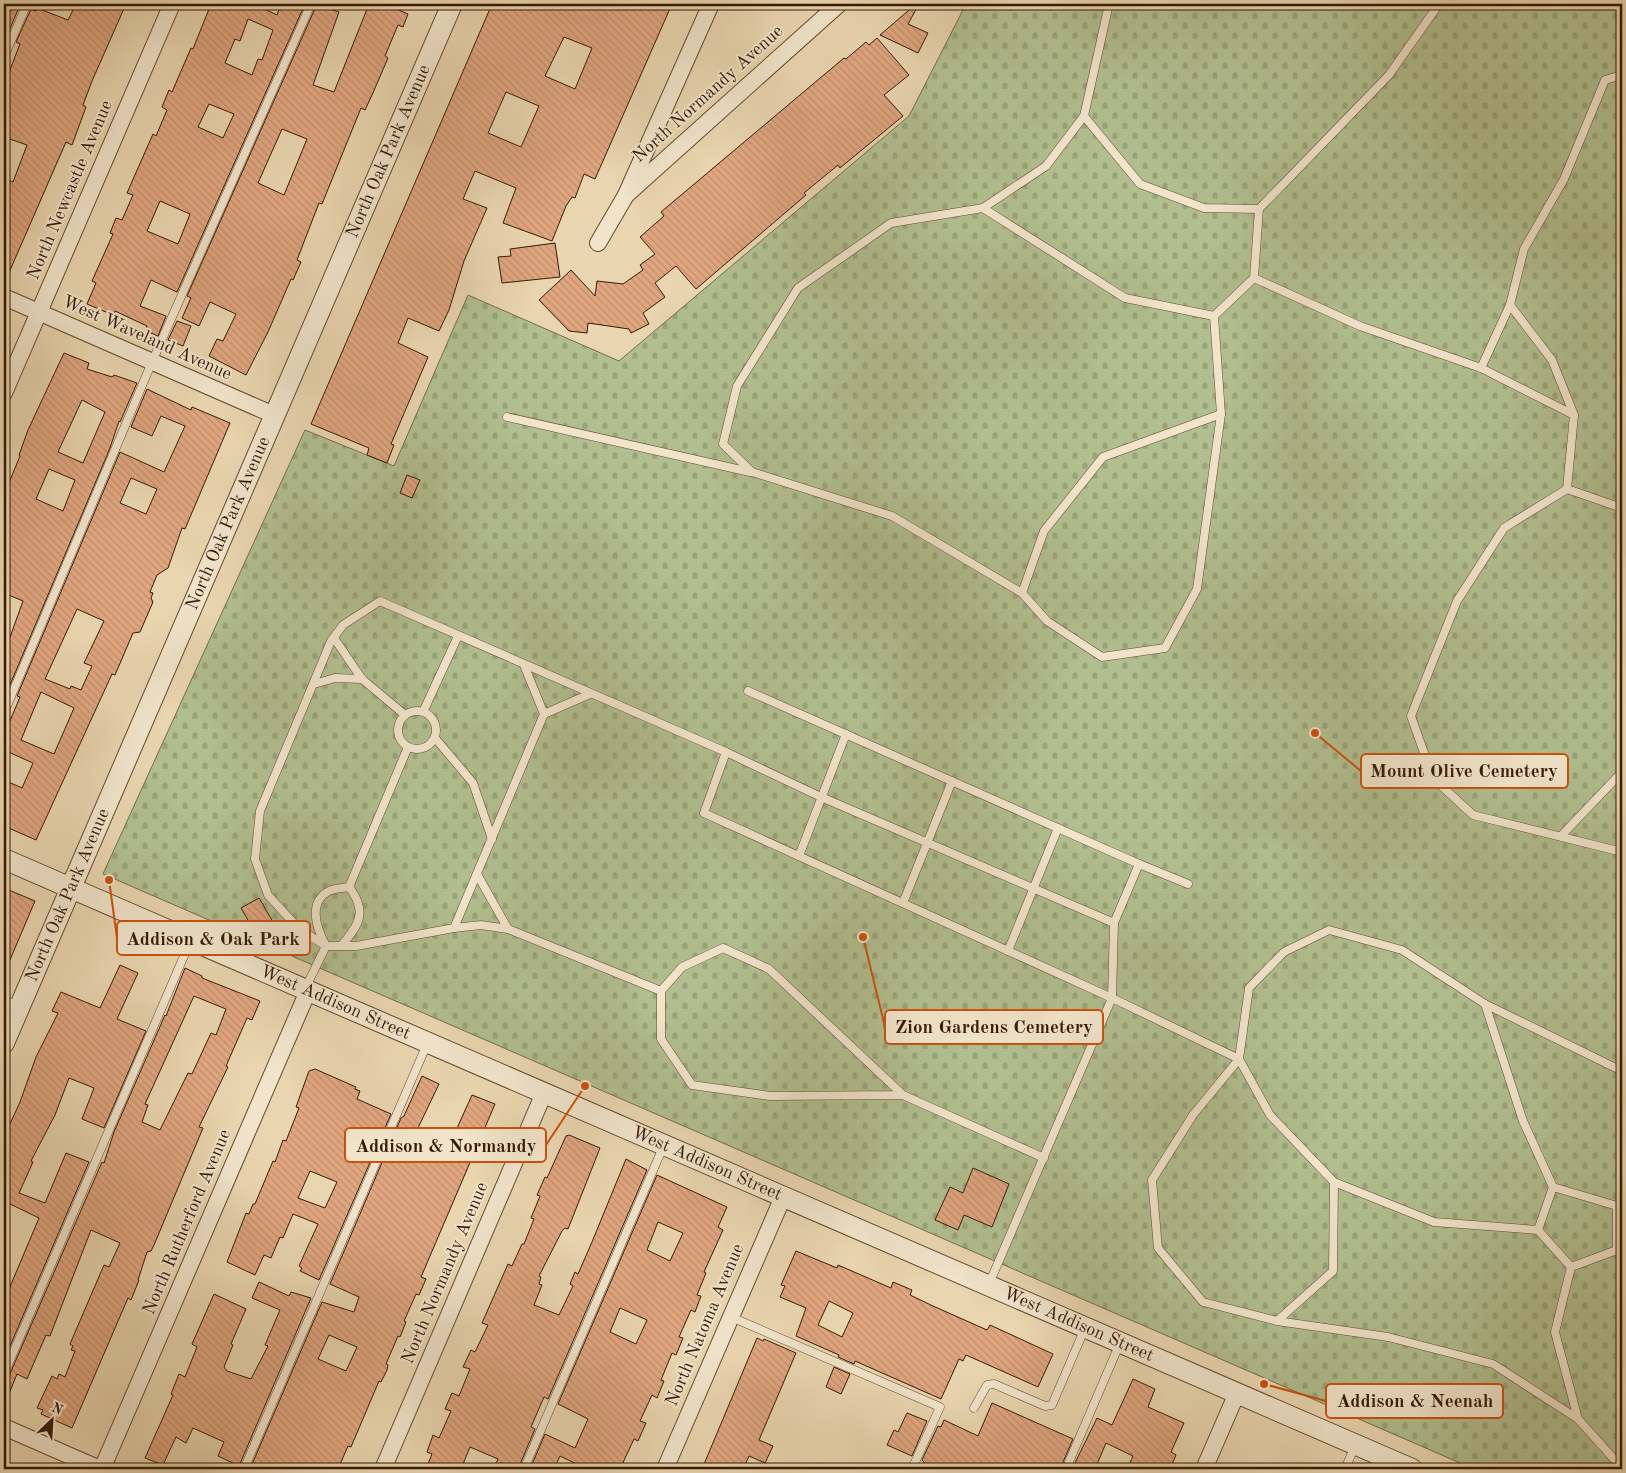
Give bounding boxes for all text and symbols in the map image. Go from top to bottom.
street label: North Normandy Avenue [629,22,787,166]
street label: North Oak Park Avenue [343,62,434,241]
street label: North Newcastle Avenue [24,98,116,282]
street label: West Waveland Avenue [60,293,234,383]
street label: North Oak Park Avenue [183,434,273,613]
callout: Mount Olive Cemetery [1361,754,1568,788]
text: Mount Olive Cemetery [1370,763,1558,782]
street label: North Oak Park Avenue [23,806,113,984]
callout: Addison & Oak Park [117,921,310,955]
text: Addison & Oak Park [126,931,300,950]
street label: West Addison Street [257,962,413,1043]
callout: Zion Gardens Cemetery [885,1010,1103,1044]
text: Zion Gardens Cemetery [895,1019,1093,1038]
street label: West Addison Street [629,1123,785,1204]
street label: North Rutherford Avenue [140,1127,234,1317]
callout: Addison & Normandy [345,1128,546,1162]
text: Addison & Normandy [355,1138,537,1157]
street label: North Normandy Avenue [399,1179,491,1367]
street label: North Natoma Avenue [663,1241,747,1409]
street label: West Addison Street [1001,1284,1156,1365]
callout: Addison & Neenah [1326,1384,1503,1418]
text: Addison & Neenah [1337,1393,1494,1412]
north arrow [28,1396,78,1446]
text: N [49,1401,65,1418]

